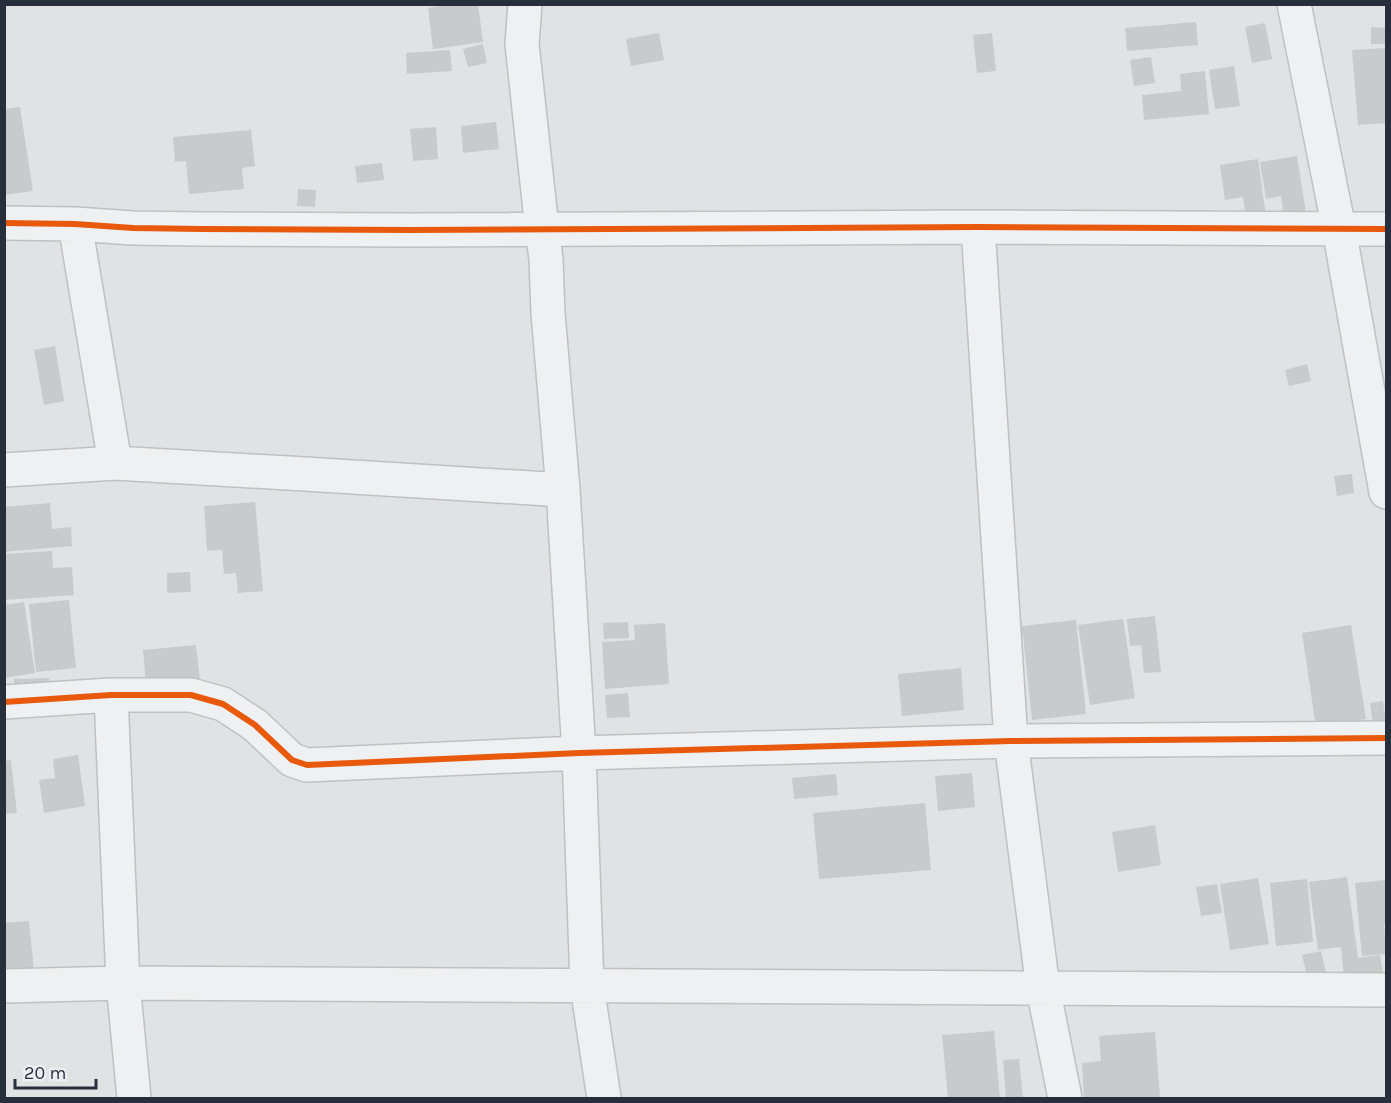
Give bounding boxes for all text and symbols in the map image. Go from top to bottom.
scale bar [15,1052,96,1090]
text: 20 m [24,1062,66,1084]

